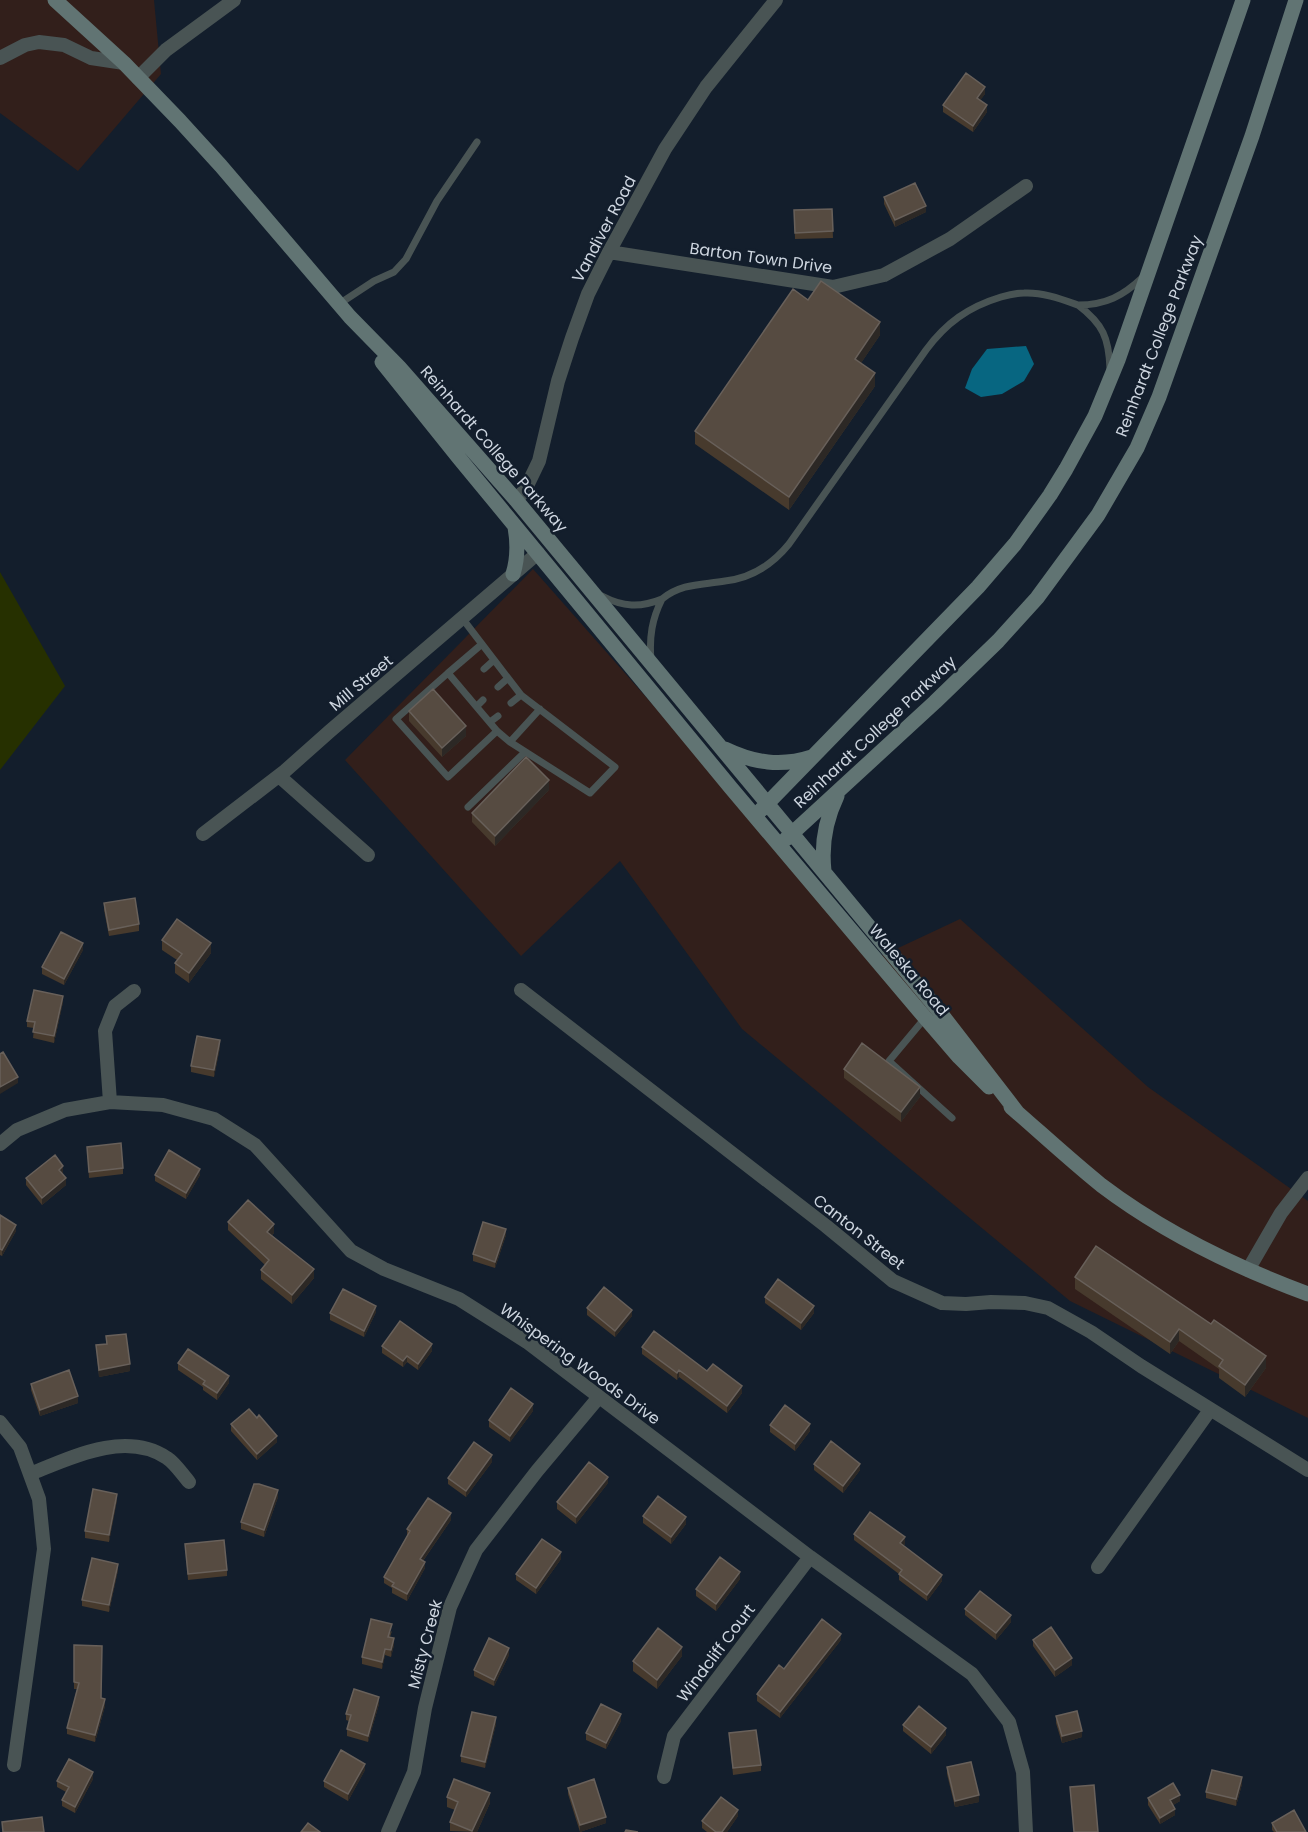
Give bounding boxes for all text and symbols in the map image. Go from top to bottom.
street label: Vandiver Road [566,172,642,286]
street label: Reinhardt College Parkway [1110,232,1208,440]
street label: Barton Town Drive [688,237,834,279]
street label: Reinhardt College Parkway [415,361,573,537]
street label: Mill Street [324,649,398,716]
street label: Reinhardt College Parkway [789,650,961,814]
street label: Waleska Road [864,919,954,1021]
street label: Canton Street [808,1189,910,1275]
street label: Whispering Woods Drive [495,1298,665,1430]
street label: Misty Creek [402,1596,448,1691]
street label: Windcliff Court [671,1599,761,1707]

